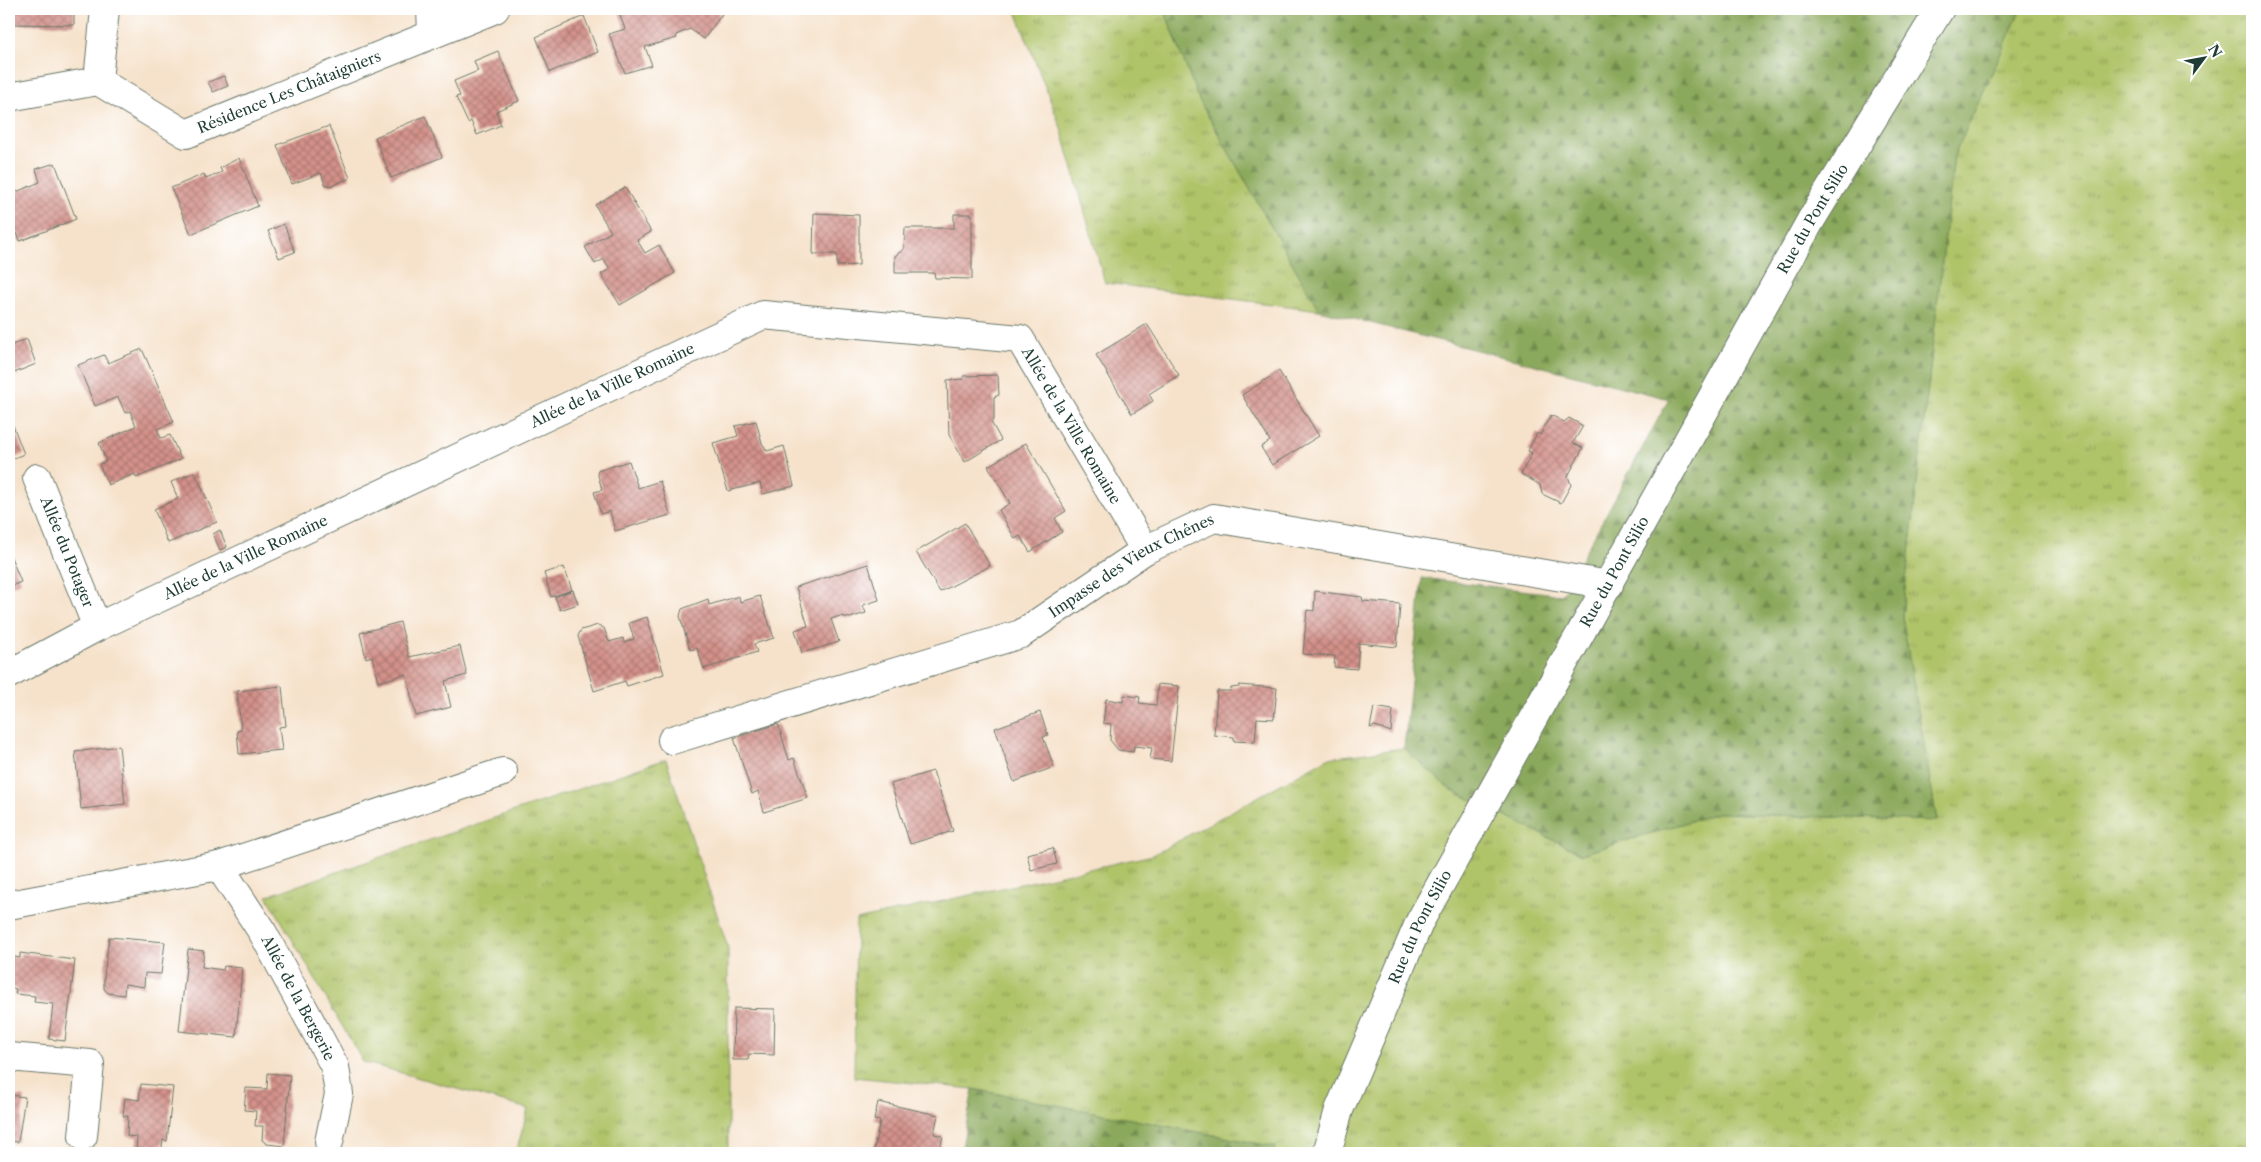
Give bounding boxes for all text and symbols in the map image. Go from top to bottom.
north arrow [2178,32,2228,82]
text: N [2204,41,2226,61]
street label: Résidence Les Châtaigniers [194,46,384,137]
street label: Rue du Pont Silio [1773,160,1852,277]
street label: Allée de la Ville Romaine [526,338,697,432]
street label: Allée de la Ville Romaine [1017,343,1126,507]
street label: Allée du Potager [36,493,98,611]
street label: Impasse des Vieux Chênes [1045,509,1217,621]
street label: Allée de la Ville Romaine [159,510,331,604]
street label: Rue du Pont Silio [1576,513,1653,631]
street label: Rue du Pont Silio [1384,866,1456,987]
street label: Allée de la Bergerie [257,931,340,1064]

